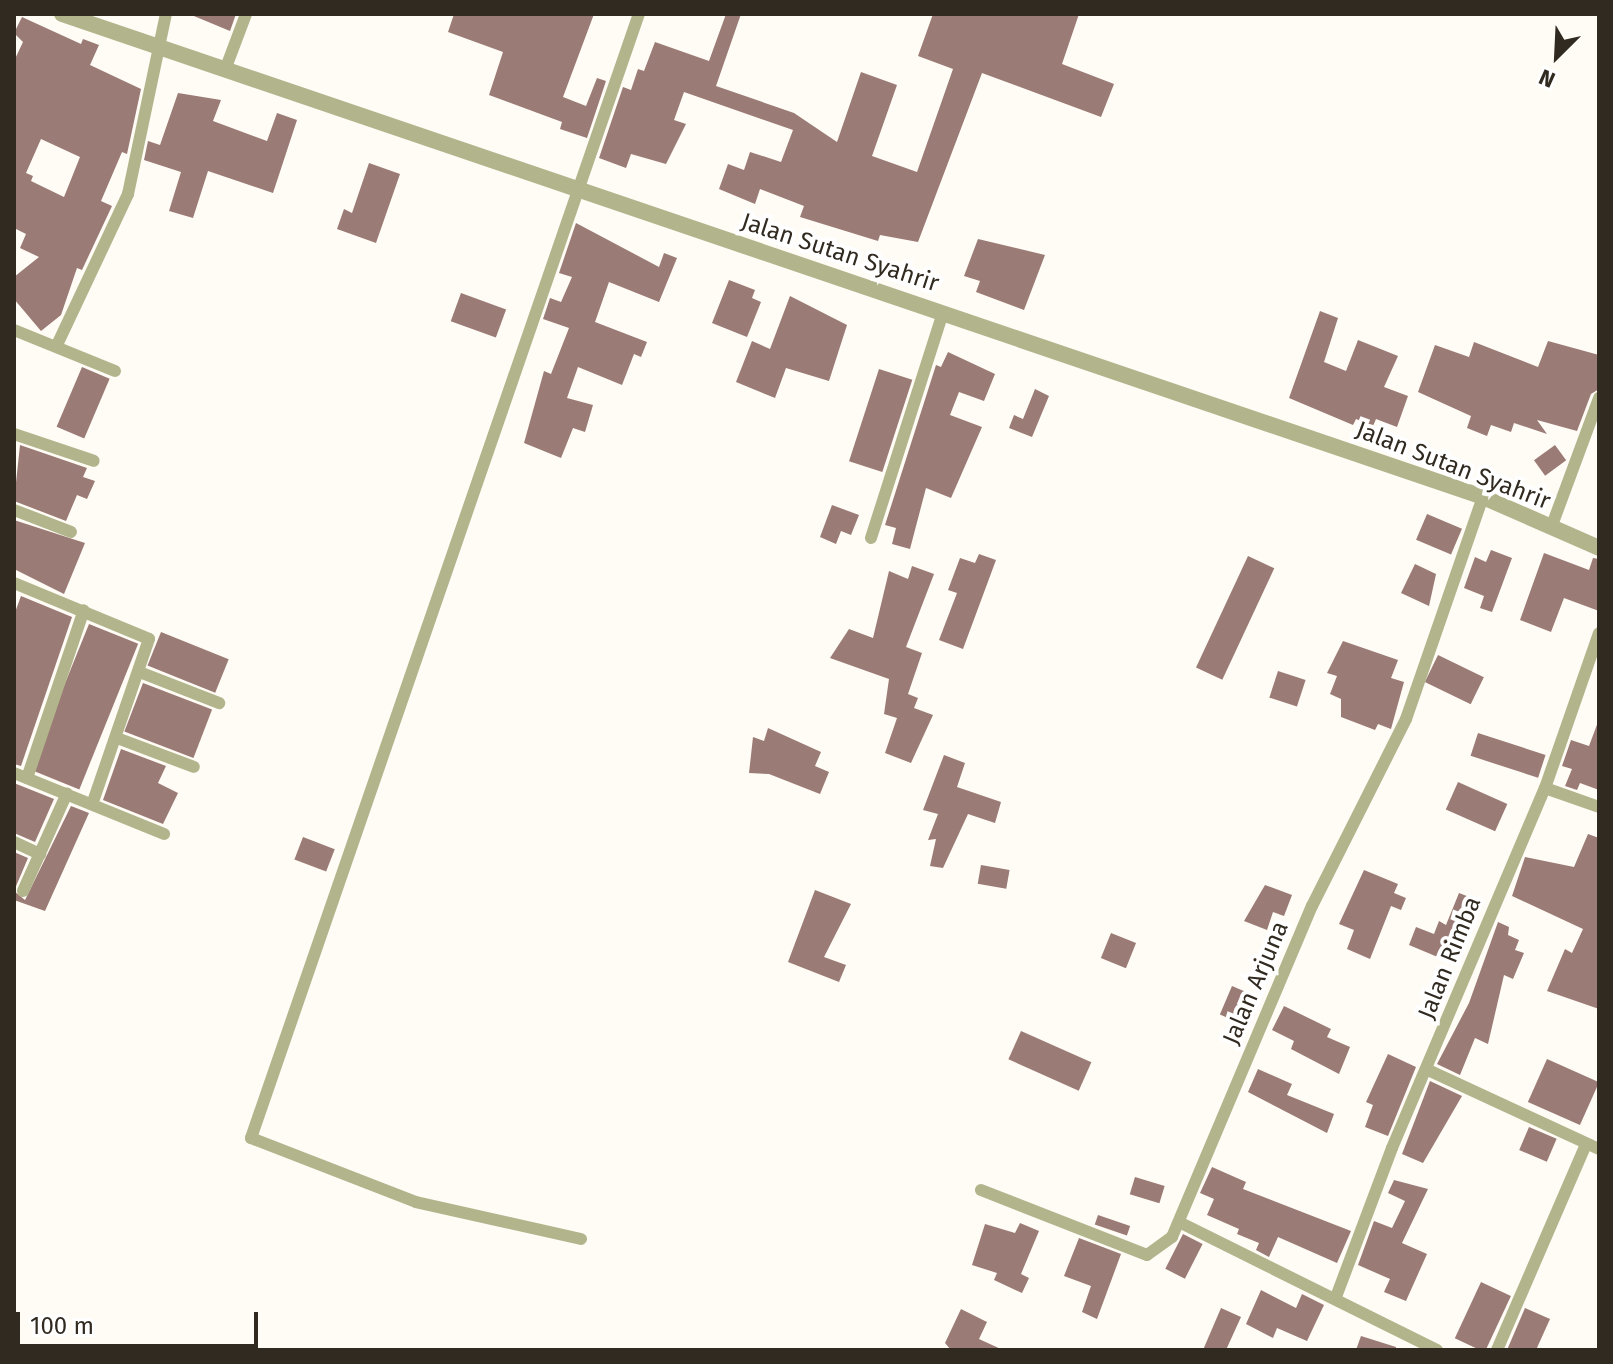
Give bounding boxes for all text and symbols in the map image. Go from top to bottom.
north arrow [1517,16,1597,96]
text: N [1535,63,1559,94]
street label: Jalan Sutan Syahrir [737,207,943,299]
street label: Jalan Sutan Syahrir [1352,416,1554,516]
street label: Jalan Rimba [1412,893,1488,1023]
street label: Jalan Arjuna [1217,917,1295,1049]
scale bar [20,1296,262,1346]
text: 100 m [30,1312,94,1340]

